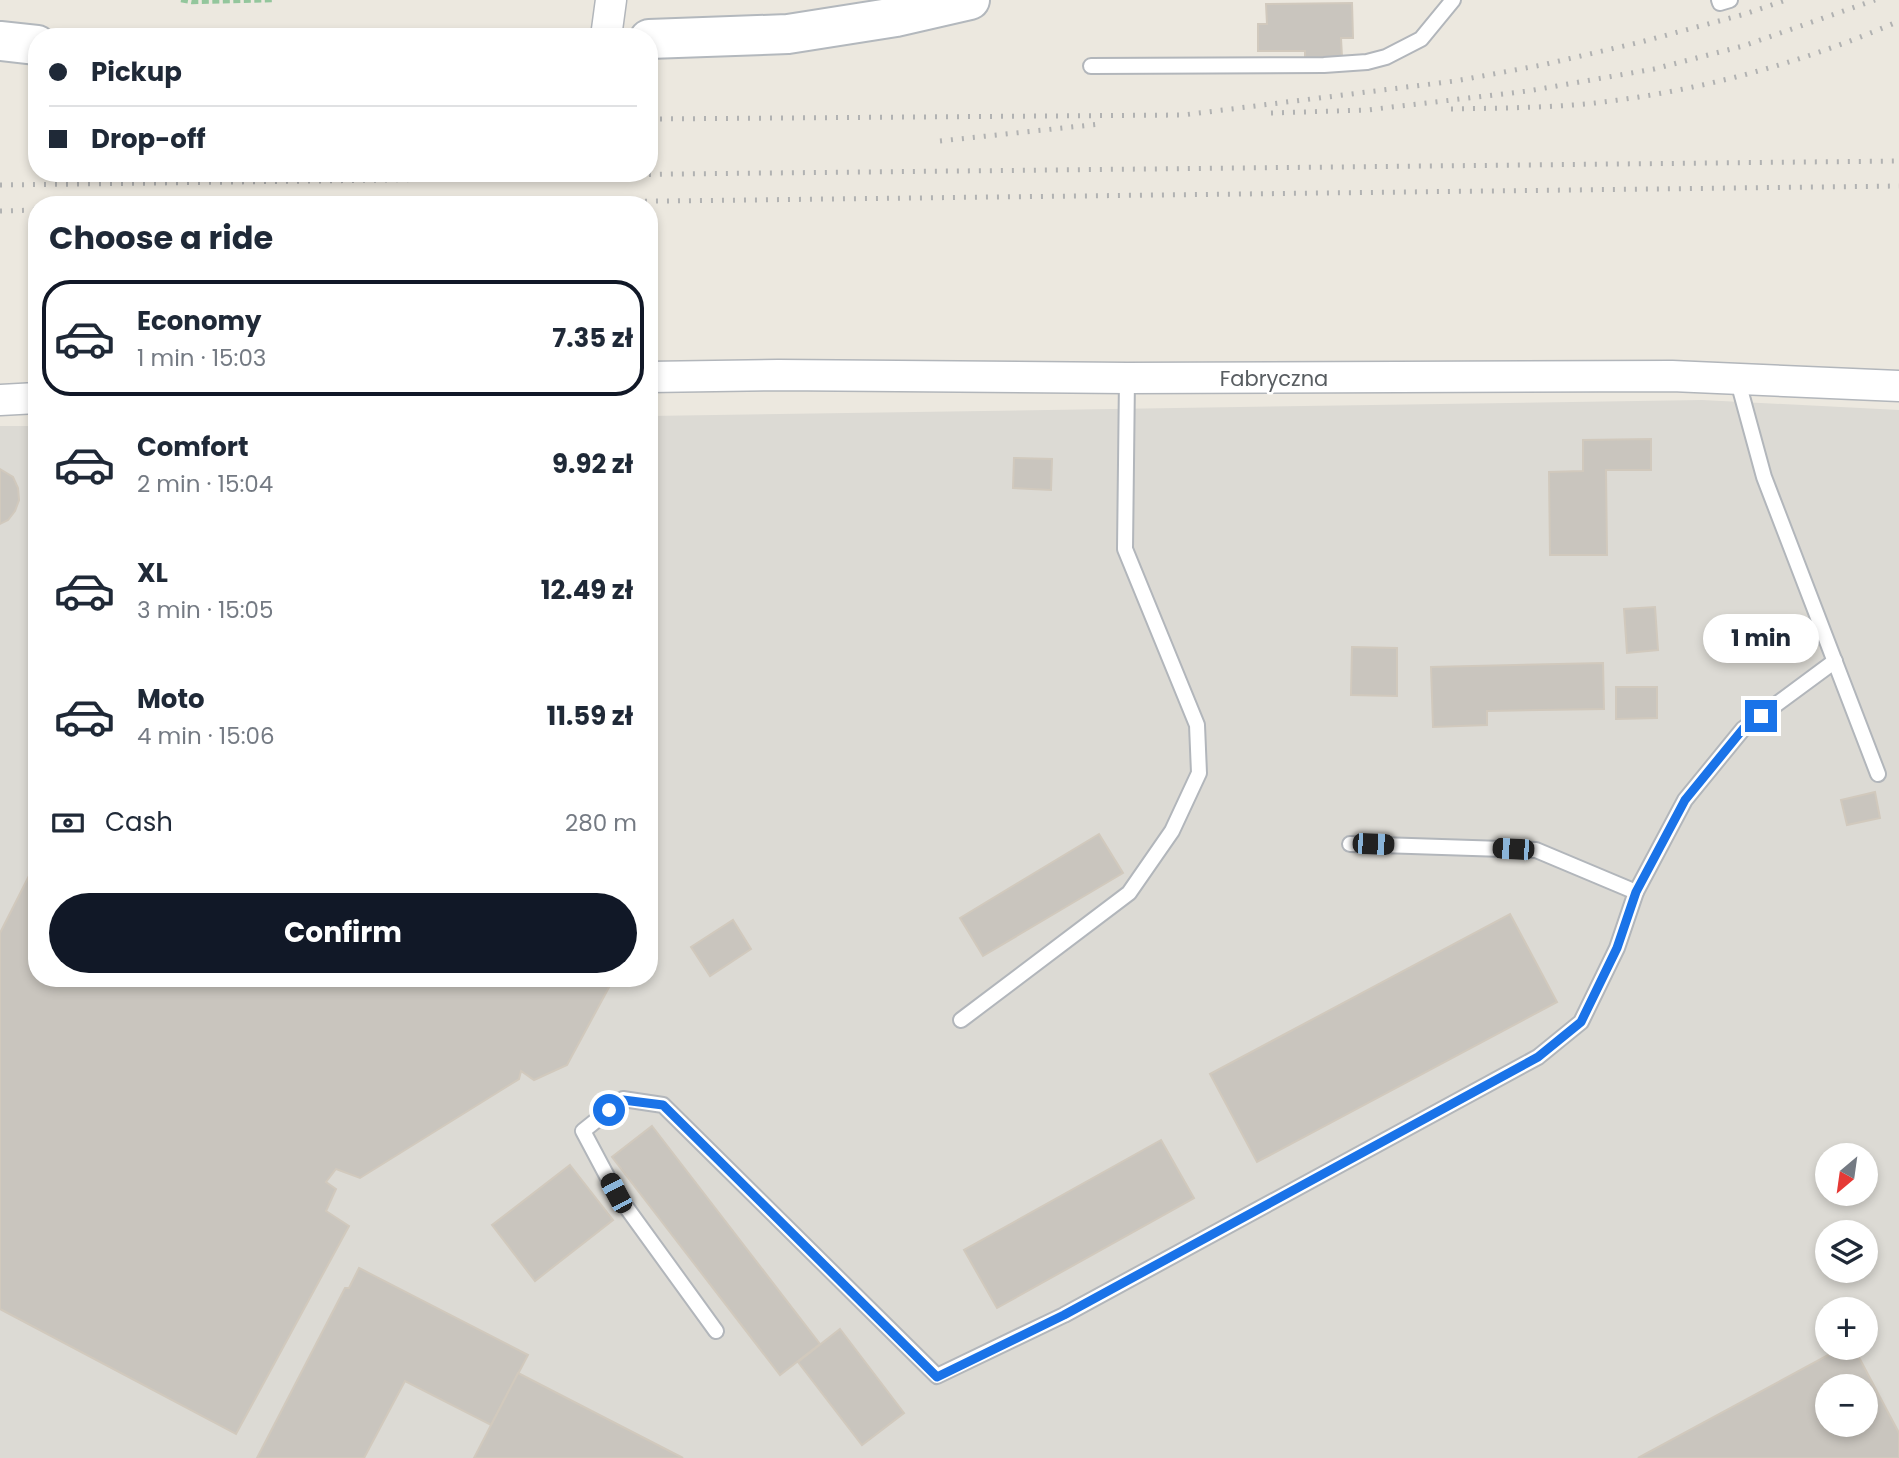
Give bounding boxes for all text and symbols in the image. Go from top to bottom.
text: Pickup [91,54,182,90]
text: Drop-off [91,121,206,157]
text: Choose a ride [49,215,273,260]
text: Economy [137,303,261,339]
icon: car [53,307,116,370]
text: 7.35 zł [552,320,633,356]
text: 1 min · 15:03 [137,342,266,374]
street label: Fabryczna [1220,364,1328,393]
text: Comfort [137,429,249,465]
icon: car [53,433,116,496]
text: 9.92 zł [552,446,633,482]
text: 2 min · 15:04 [137,468,273,500]
text: XL [137,555,168,591]
icon: car [53,559,116,622]
text: 12.49 zł [541,572,633,608]
text: 3 min · 15:05 [137,594,274,626]
callout: 1 min [1703,614,1819,664]
text: 1 min [1731,622,1791,654]
text: Moto [137,681,205,717]
icon: car [53,685,116,748]
text: 11.59 zł [546,698,633,734]
route end [1745,700,1777,732]
text: 4 min · 15:06 [137,720,275,752]
icon: cash [49,804,87,842]
text: Cash [105,804,173,840]
text: 280 m [565,807,637,839]
car [1352,833,1395,855]
car [1492,837,1535,861]
button: Confirm [49,893,637,973]
route start [593,1094,625,1126]
north arrow [1815,1143,1878,1206]
map controls [1815,1143,1878,1437]
car [597,1170,636,1216]
button: layers [1815,1220,1878,1283]
button: + [1815,1297,1878,1360]
button: − [1815,1374,1878,1437]

